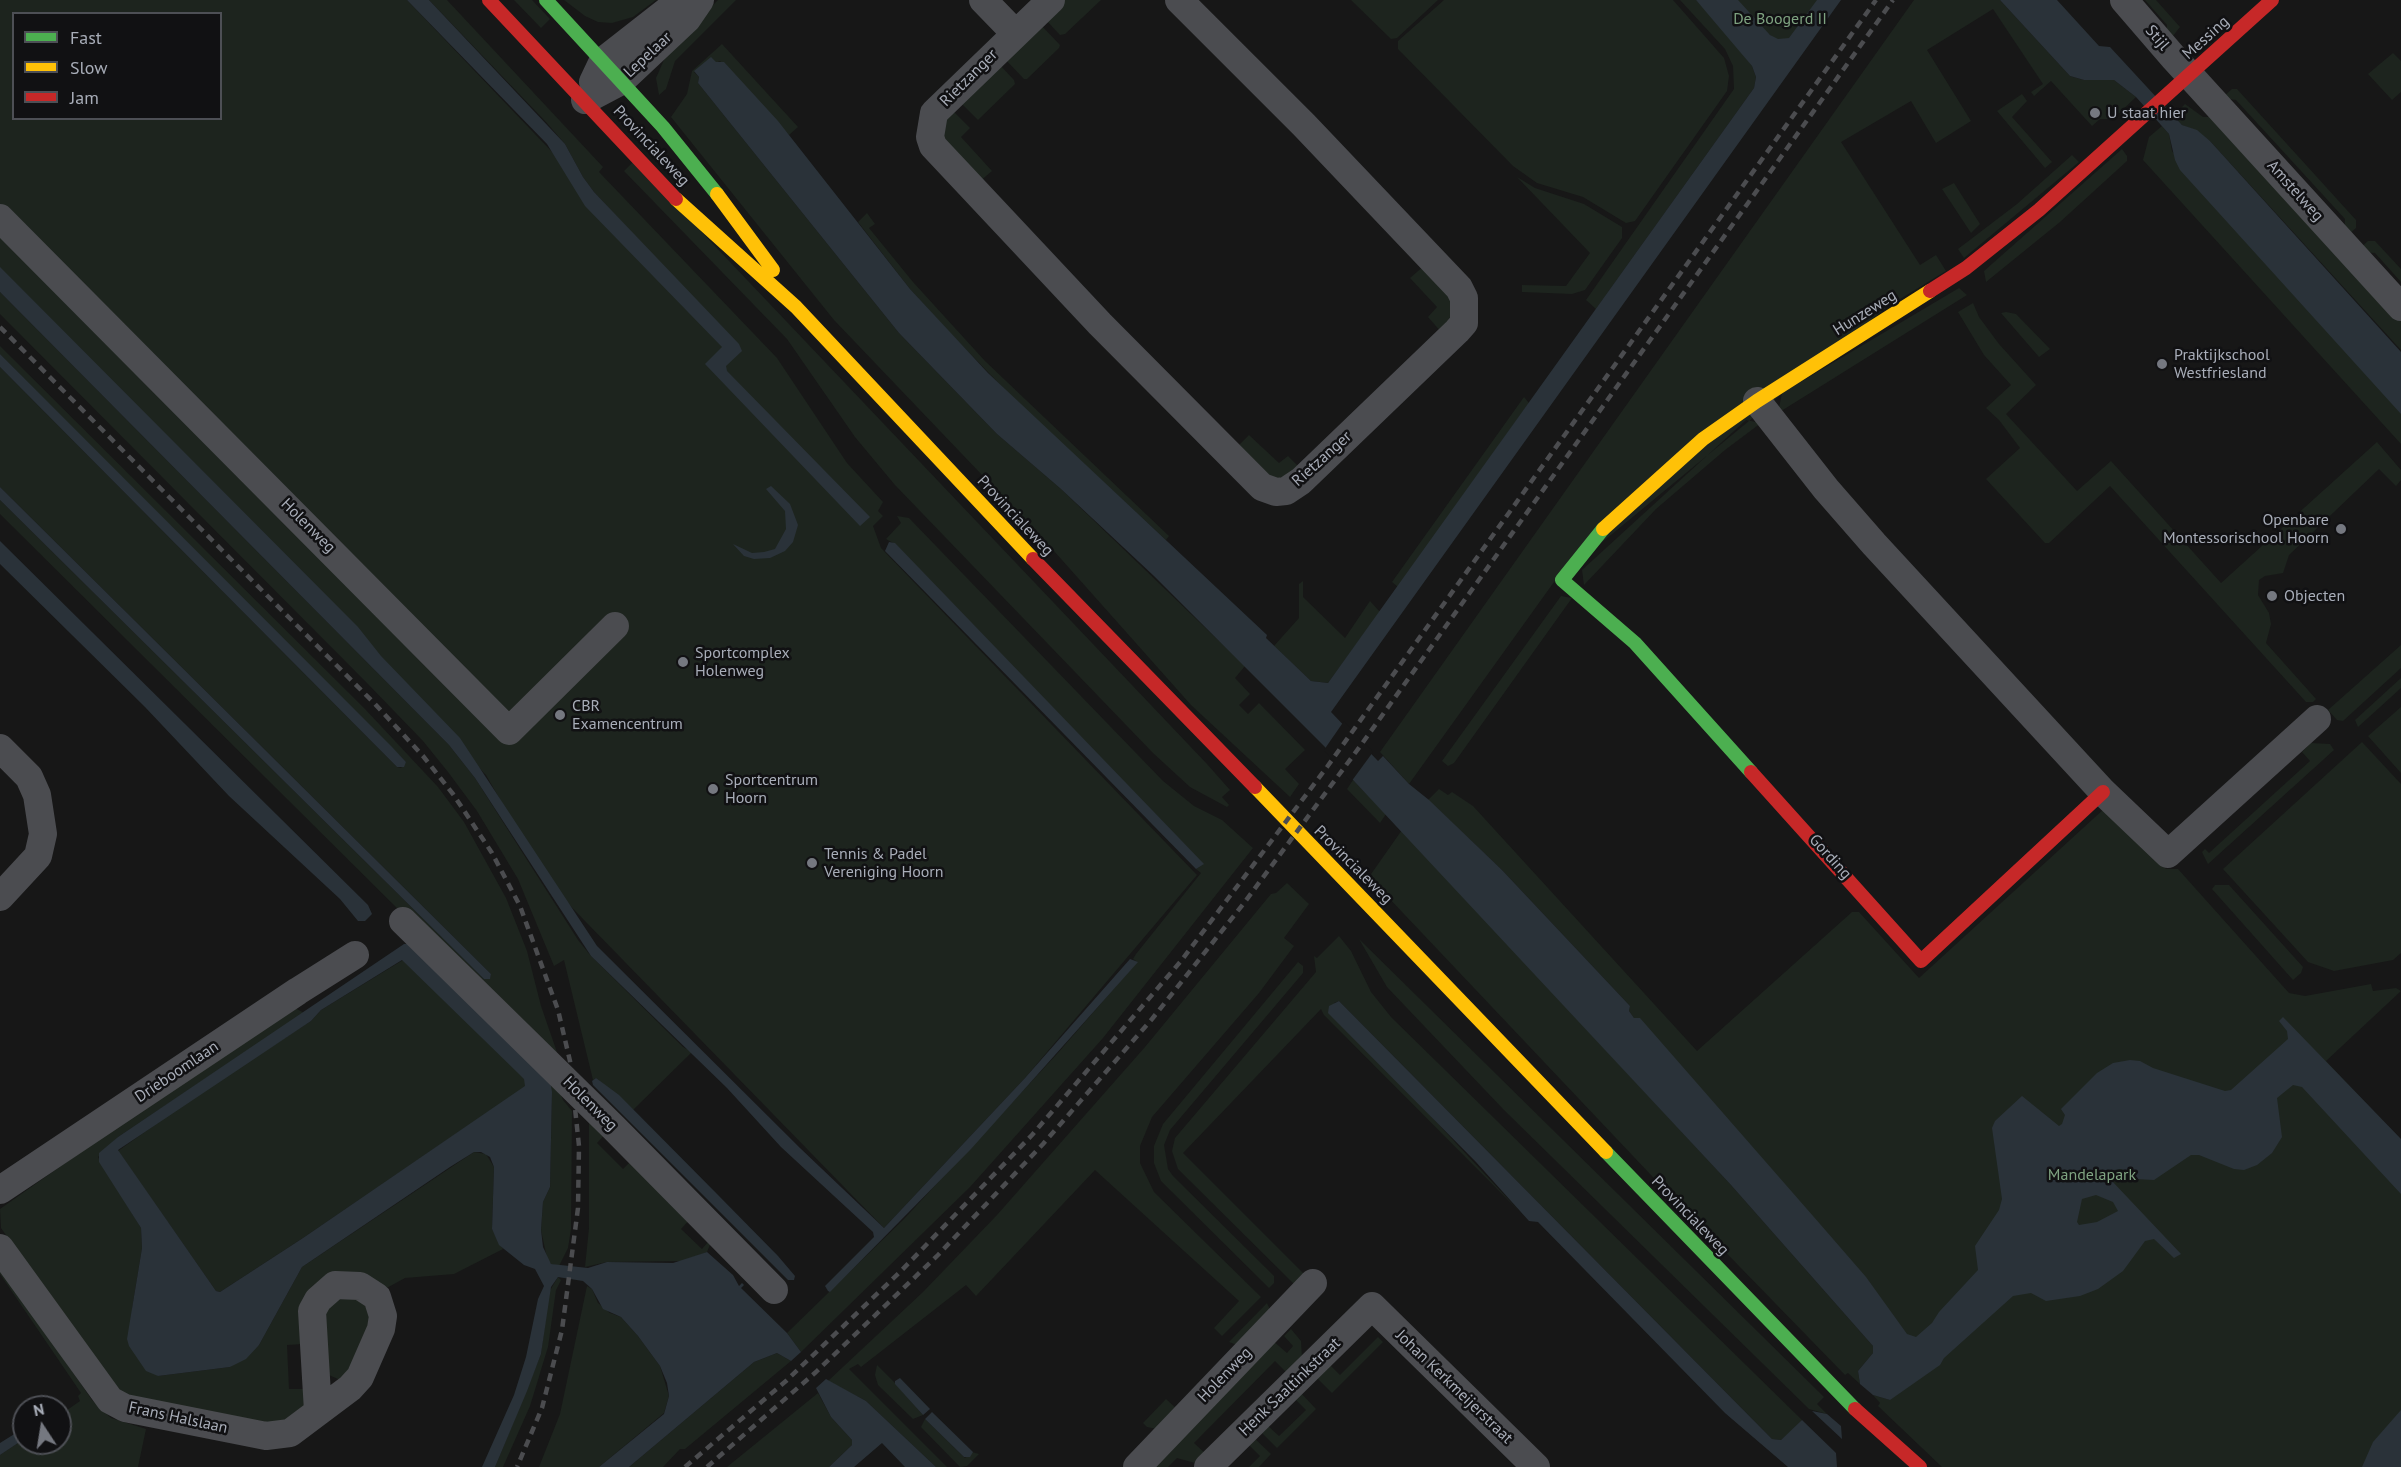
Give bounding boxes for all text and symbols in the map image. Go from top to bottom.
park label: De Boogerd II [1733,9,1827,29]
legend [12,12,222,120]
street label: Messing [2179,12,2233,64]
street label: Stijl [2141,21,2173,55]
text: Fast [70,26,102,49]
street label: Lepelaar [620,28,676,82]
street label: Rietzanger [936,45,1002,111]
text: Slow [70,56,108,79]
text: Jam [70,86,99,109]
street label: Provincialeweg [609,102,693,190]
place label: U staat hier [2107,103,2186,123]
marker: U staat hier [2088,106,2102,120]
street label: Amstelweg [2263,157,2327,225]
street label: Hunzeweg [1830,286,1900,340]
place label: Praktijkschool Westfriesland [2174,345,2270,383]
marker: Praktijkschool Westfriesland [2155,357,2169,371]
street label: Rietzanger [1288,427,1356,491]
street label: Provincialeweg [973,472,1057,560]
street label: Holenweg [277,495,339,557]
place label: Openbare Montessorischool Hoorn [2163,510,2329,548]
marker: Openbare Montessorischool Hoorn [2334,522,2348,536]
place label: Objecten [2284,586,2345,606]
marker: Objecten [2265,589,2279,603]
place label: Sportcomplex Holenweg [695,643,790,681]
marker: Sportcomplex Holenweg [676,655,690,669]
place label: CBR Examencentrum [572,696,683,734]
marker: CBR Examencentrum [553,708,567,722]
place label: Sportcentrum Hoorn [725,770,818,808]
marker: Sportcentrum Hoorn [706,782,720,796]
street label: Provincialeweg [1310,822,1396,908]
street label: Gording [1805,830,1855,884]
place label: Tennis & Padel Vereniging Hoorn [824,844,943,882]
marker: Tennis & Padel Vereniging Hoorn [805,856,819,870]
street label: Drieboomlaan [132,1037,222,1107]
street label: Holenweg [559,1073,621,1135]
park label: Mandelapark [2048,1165,2136,1185]
street label: Provincialeweg [1647,1172,1733,1260]
street label: Johan Kerkmeijerstraat [1391,1326,1517,1448]
street label: Henk Saaltinkstraat [1235,1334,1345,1440]
street label: Holenweg [1194,1344,1256,1406]
north arrow [12,1395,72,1455]
text: N [31,1398,46,1420]
street label: Frans Halslaan [127,1398,229,1438]

